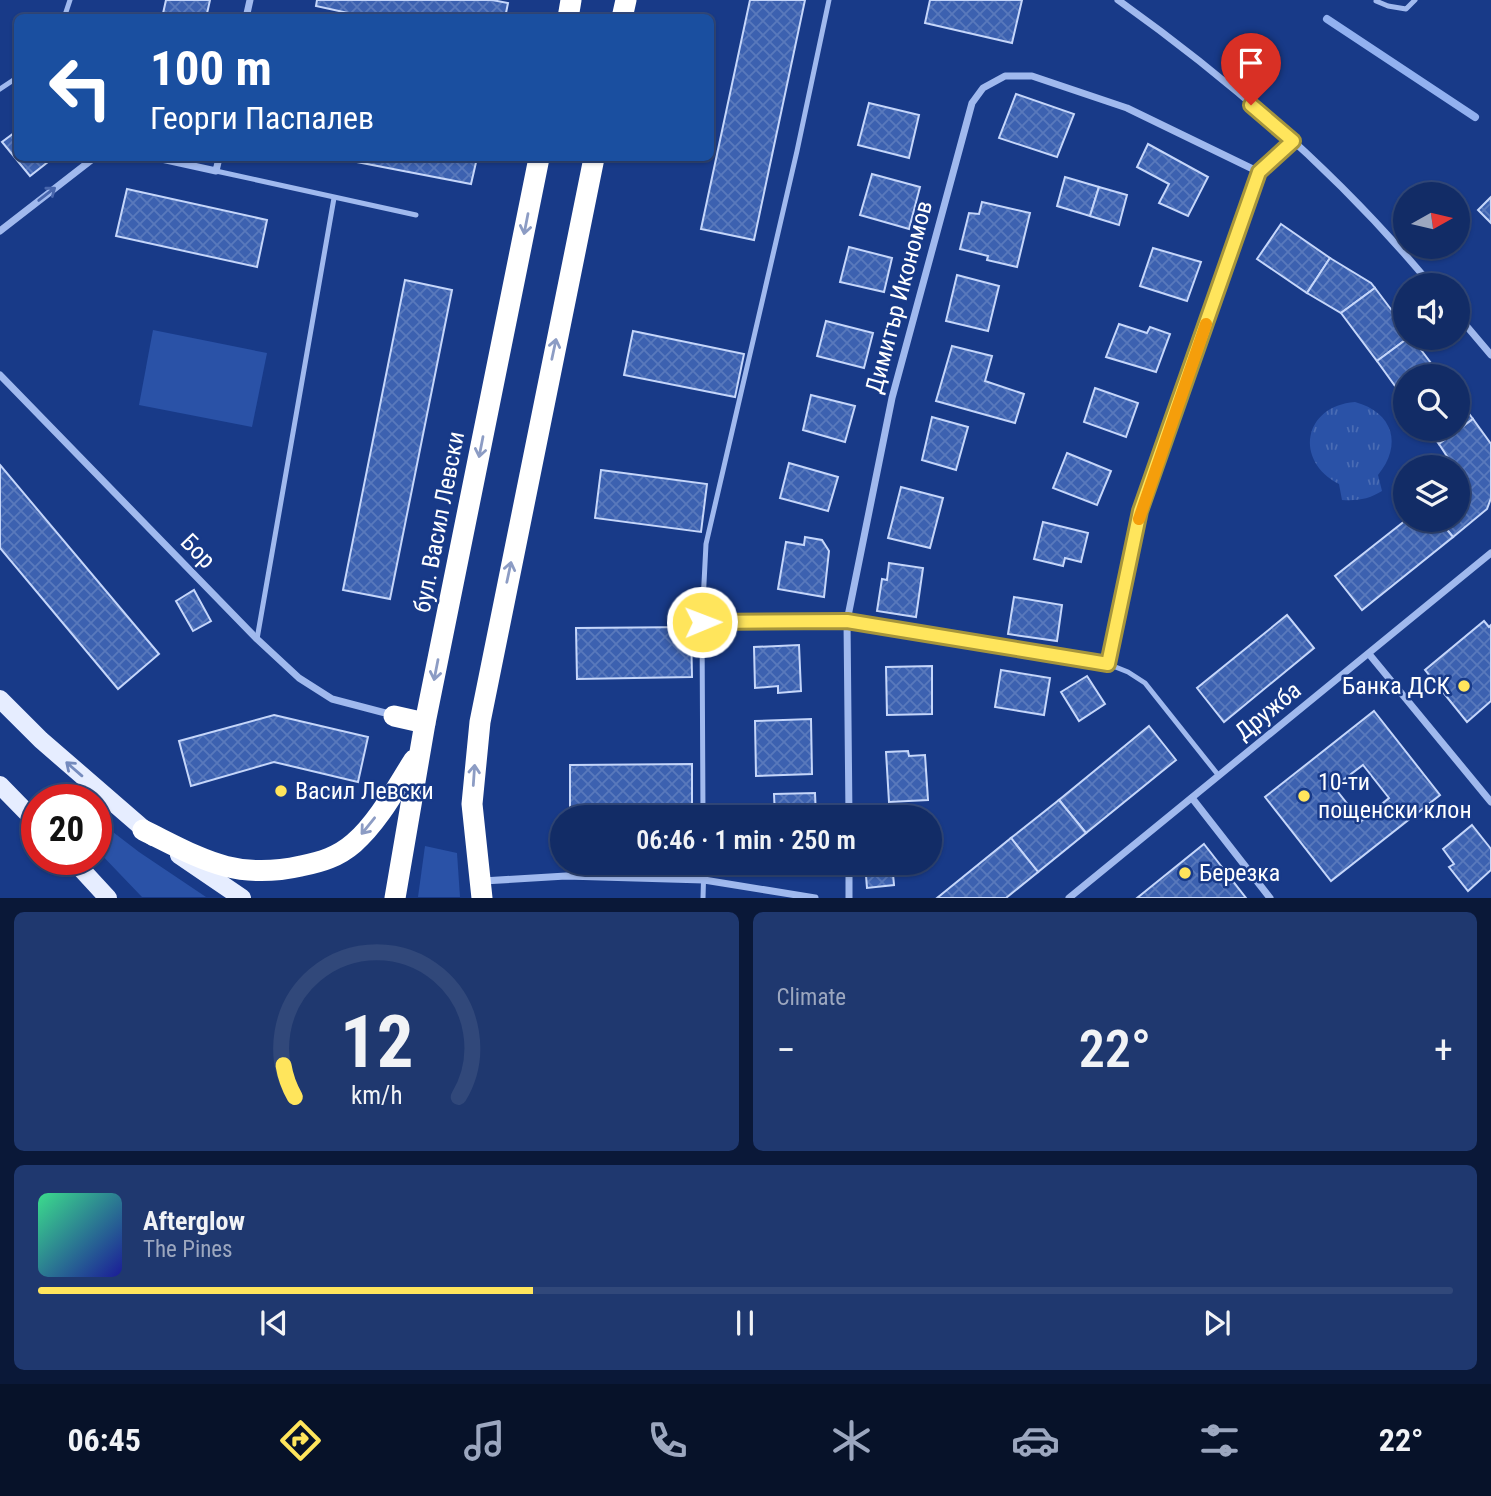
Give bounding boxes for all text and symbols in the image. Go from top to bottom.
pin [1221,33,1281,105]
text: 100 m [150,40,272,97]
icon: left [35,42,126,133]
icon: arrive [1232,44,1270,82]
text: Георги Паспалев [150,99,374,137]
north arrow [1393,182,1470,259]
map controls [1393,182,1470,532]
one-way arrow [37,187,56,202]
street label: Димитър Икономов [860,198,938,396]
one-way arrow [519,212,532,235]
button: sound [1393,273,1470,350]
one-way arrow [548,338,562,361]
button: search [1393,364,1470,441]
street label: бул. Васил Левски [408,429,470,615]
one-way arrow [473,435,487,458]
button: layers [1393,455,1470,532]
street label: Бор [175,528,221,574]
one-way arrow [502,561,516,584]
position arrow [665,585,739,659]
one-way arrow [428,658,442,681]
place label: Банка ДСК [1342,672,1451,700]
street label: Дружба [1229,676,1307,746]
marker: Банка ДСК [1456,678,1472,694]
one-way arrow [65,761,83,777]
one-way arrow [468,764,481,786]
place label: 10-ти пощенски клон [1318,768,1472,824]
place label: Васил Левски [295,777,434,805]
marker: Васил Левски [273,783,289,799]
speed limit sign: 20 [21,784,112,875]
marker: 10-ти пощенски клон [1296,788,1312,804]
one-way arrow [361,816,376,835]
text: 06:46 · 1 min · 250 m [636,825,856,855]
place label: Березка [1199,859,1280,887]
marker: Березка [1177,865,1193,881]
text: Climate [777,984,846,1011]
text: 12 [339,1000,413,1086]
text: 22° [1079,1019,1151,1080]
text: − [777,1028,796,1072]
text: + [1434,1028,1453,1072]
text: km/h [351,1081,402,1110]
text: Afterglow [143,1206,245,1236]
text: The Pines [143,1236,233,1263]
icon: previous [255,1304,293,1342]
icon: pause [726,1304,764,1342]
icon: next [1198,1304,1236,1342]
icon: directions [276,1416,325,1465]
icon: music [460,1416,509,1465]
icon: phone [643,1416,692,1465]
icon: climate [827,1416,876,1465]
icon: car [1011,1416,1060,1465]
icon: filters [1195,1416,1244,1465]
text: 06:45 [67,1421,141,1459]
text: 22° [1379,1421,1424,1459]

